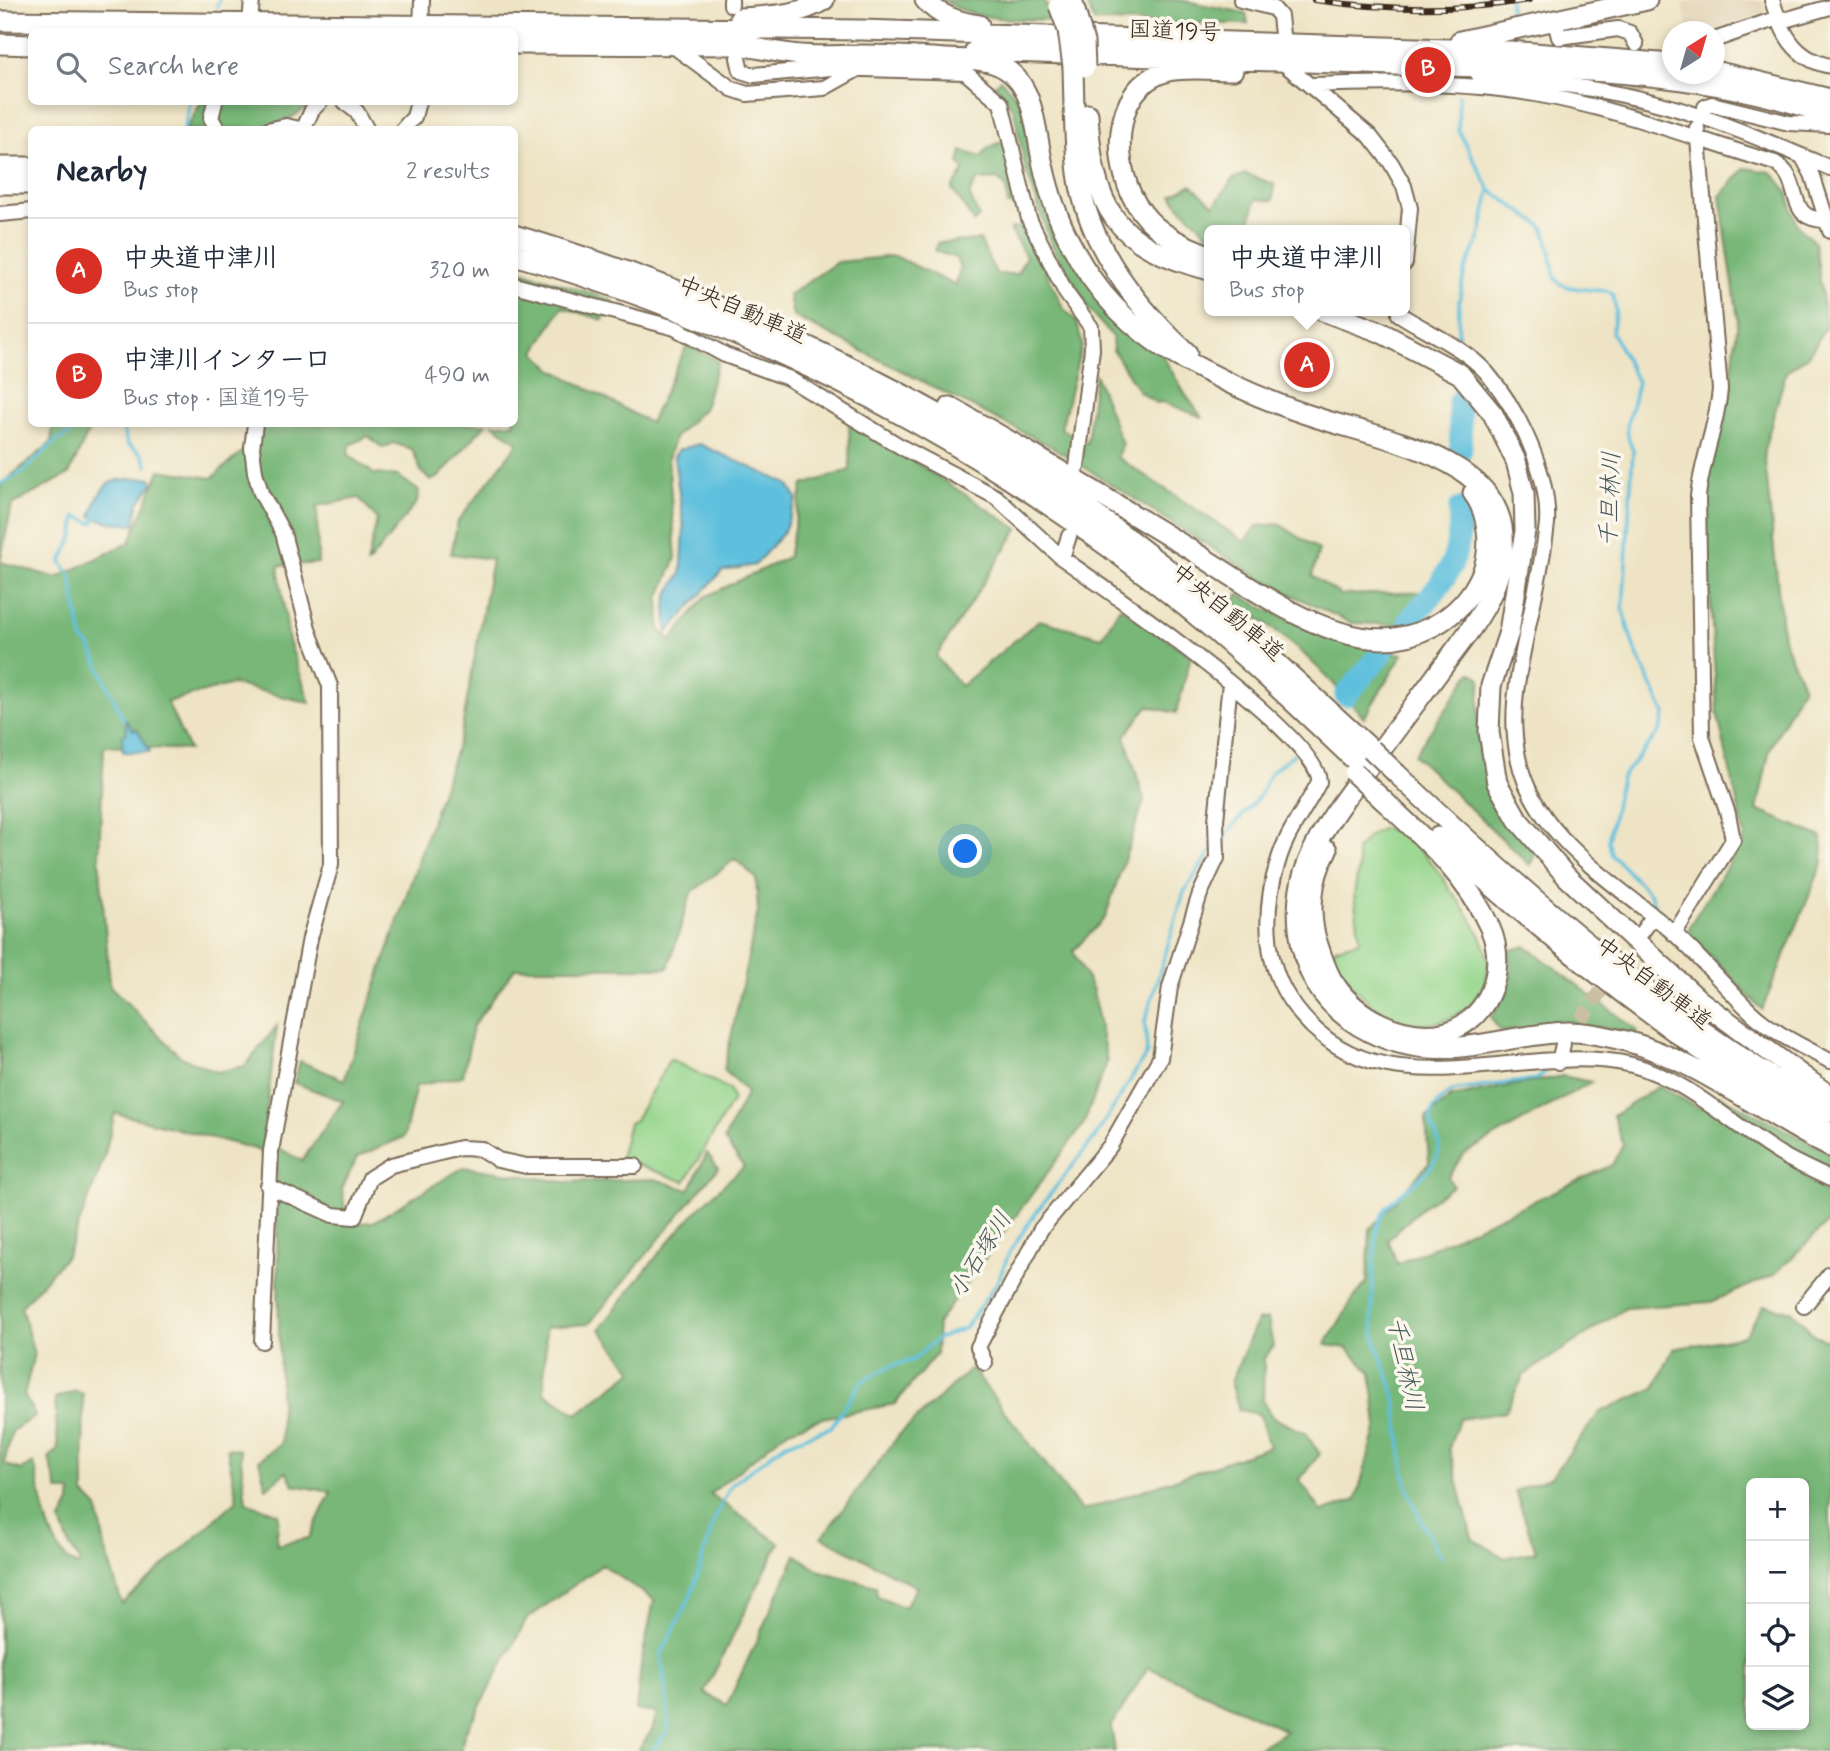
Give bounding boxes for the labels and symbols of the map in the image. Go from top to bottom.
street label: 国道19号 [1128,15,1222,49]
north arrow [1662,21,1725,84]
pin: B [1405,44,1451,96]
street label: 中央自動車道 [673,270,811,352]
pin: A [1284,339,1330,391]
water label: 千旦林川 [1594,450,1628,548]
street label: 中央自動車道 [1165,557,1289,669]
your location [948,834,982,868]
street label: 中央自動車道 [1589,930,1717,1038]
water label: 小石塚川 [942,1206,1020,1304]
water label: 千旦林川 [1379,1314,1429,1414]

